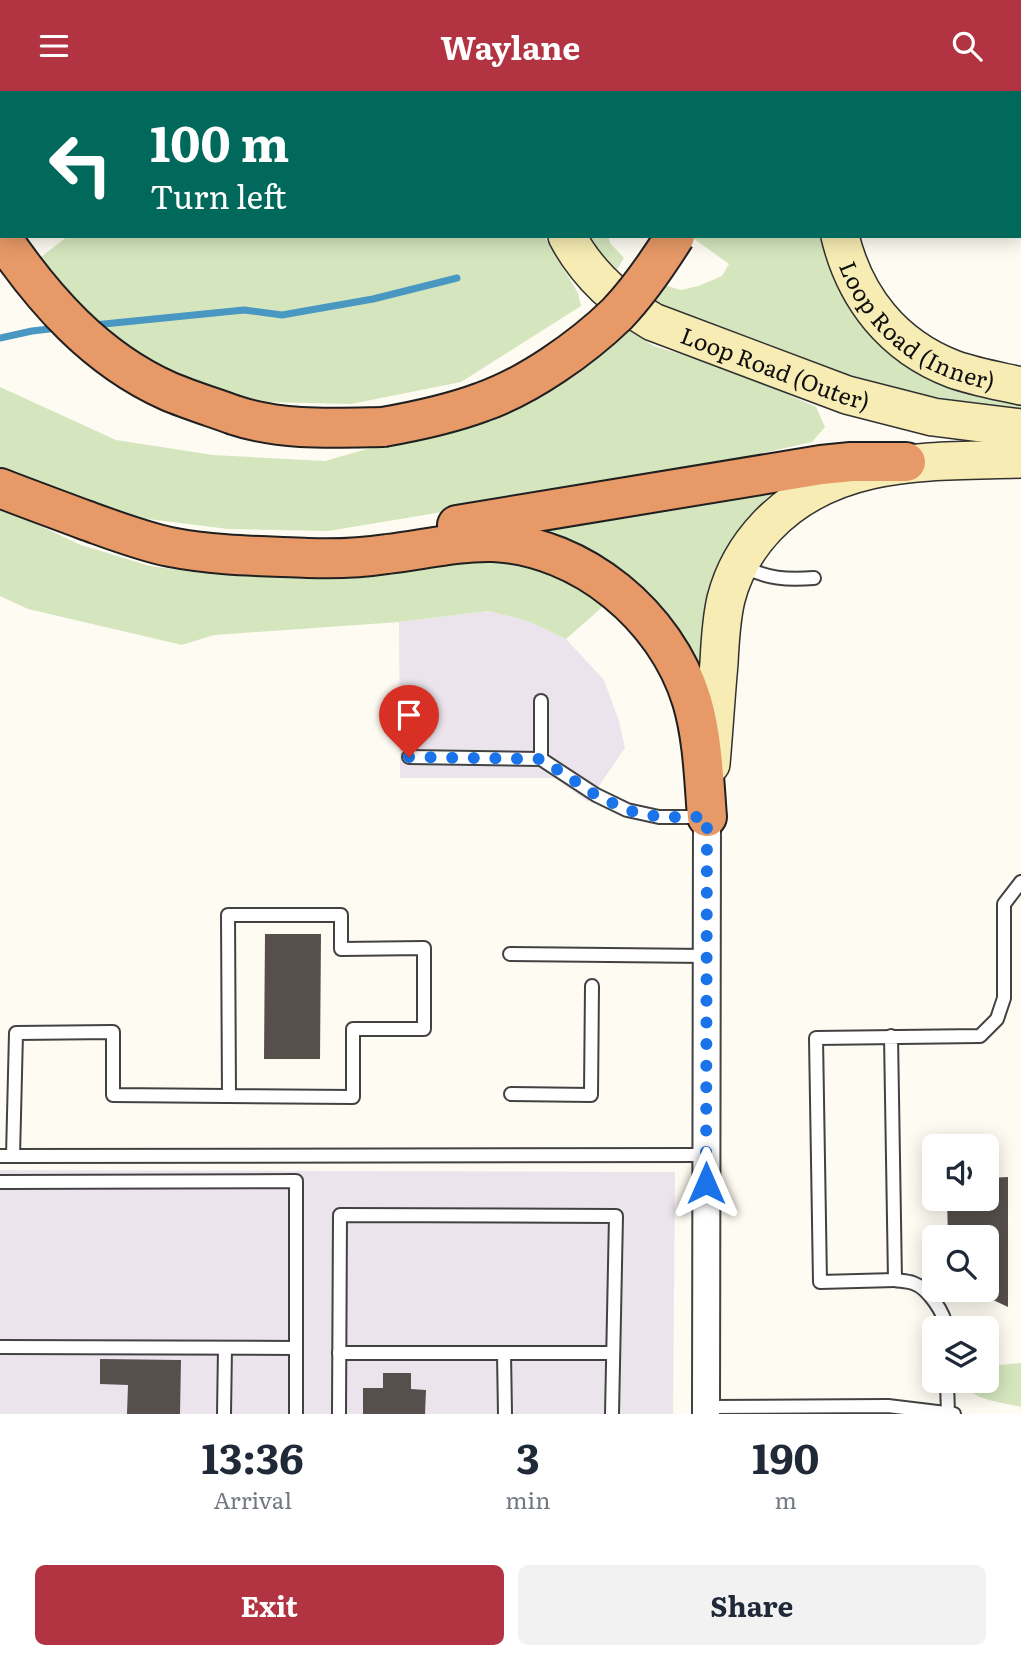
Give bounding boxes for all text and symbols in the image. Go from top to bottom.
text: Waylane [441,22,580,70]
icon: menu [35,27,73,65]
icon: search [948,27,986,65]
text: 100 m [150,104,289,177]
icon: left [35,119,126,210]
text: Turn left [150,171,287,219]
street label: Loop Road (Inner) [832,255,998,397]
street label: Loop Road (Outer) [676,317,874,417]
pin [379,685,439,757]
icon: arrive [390,696,428,734]
map controls [922,1134,999,1393]
button: sound [922,1134,999,1211]
position arrow [669,1146,743,1220]
button: search [922,1225,999,1302]
button: layers [922,1316,999,1393]
text: 13:36 [202,1425,304,1487]
text: 3 [516,1425,540,1487]
text: 190 [752,1425,819,1487]
text: Arrival [213,1482,292,1516]
text: min [505,1482,551,1516]
text: m [775,1482,797,1516]
button: Exit [35,1565,504,1645]
button: Share [518,1565,986,1645]

